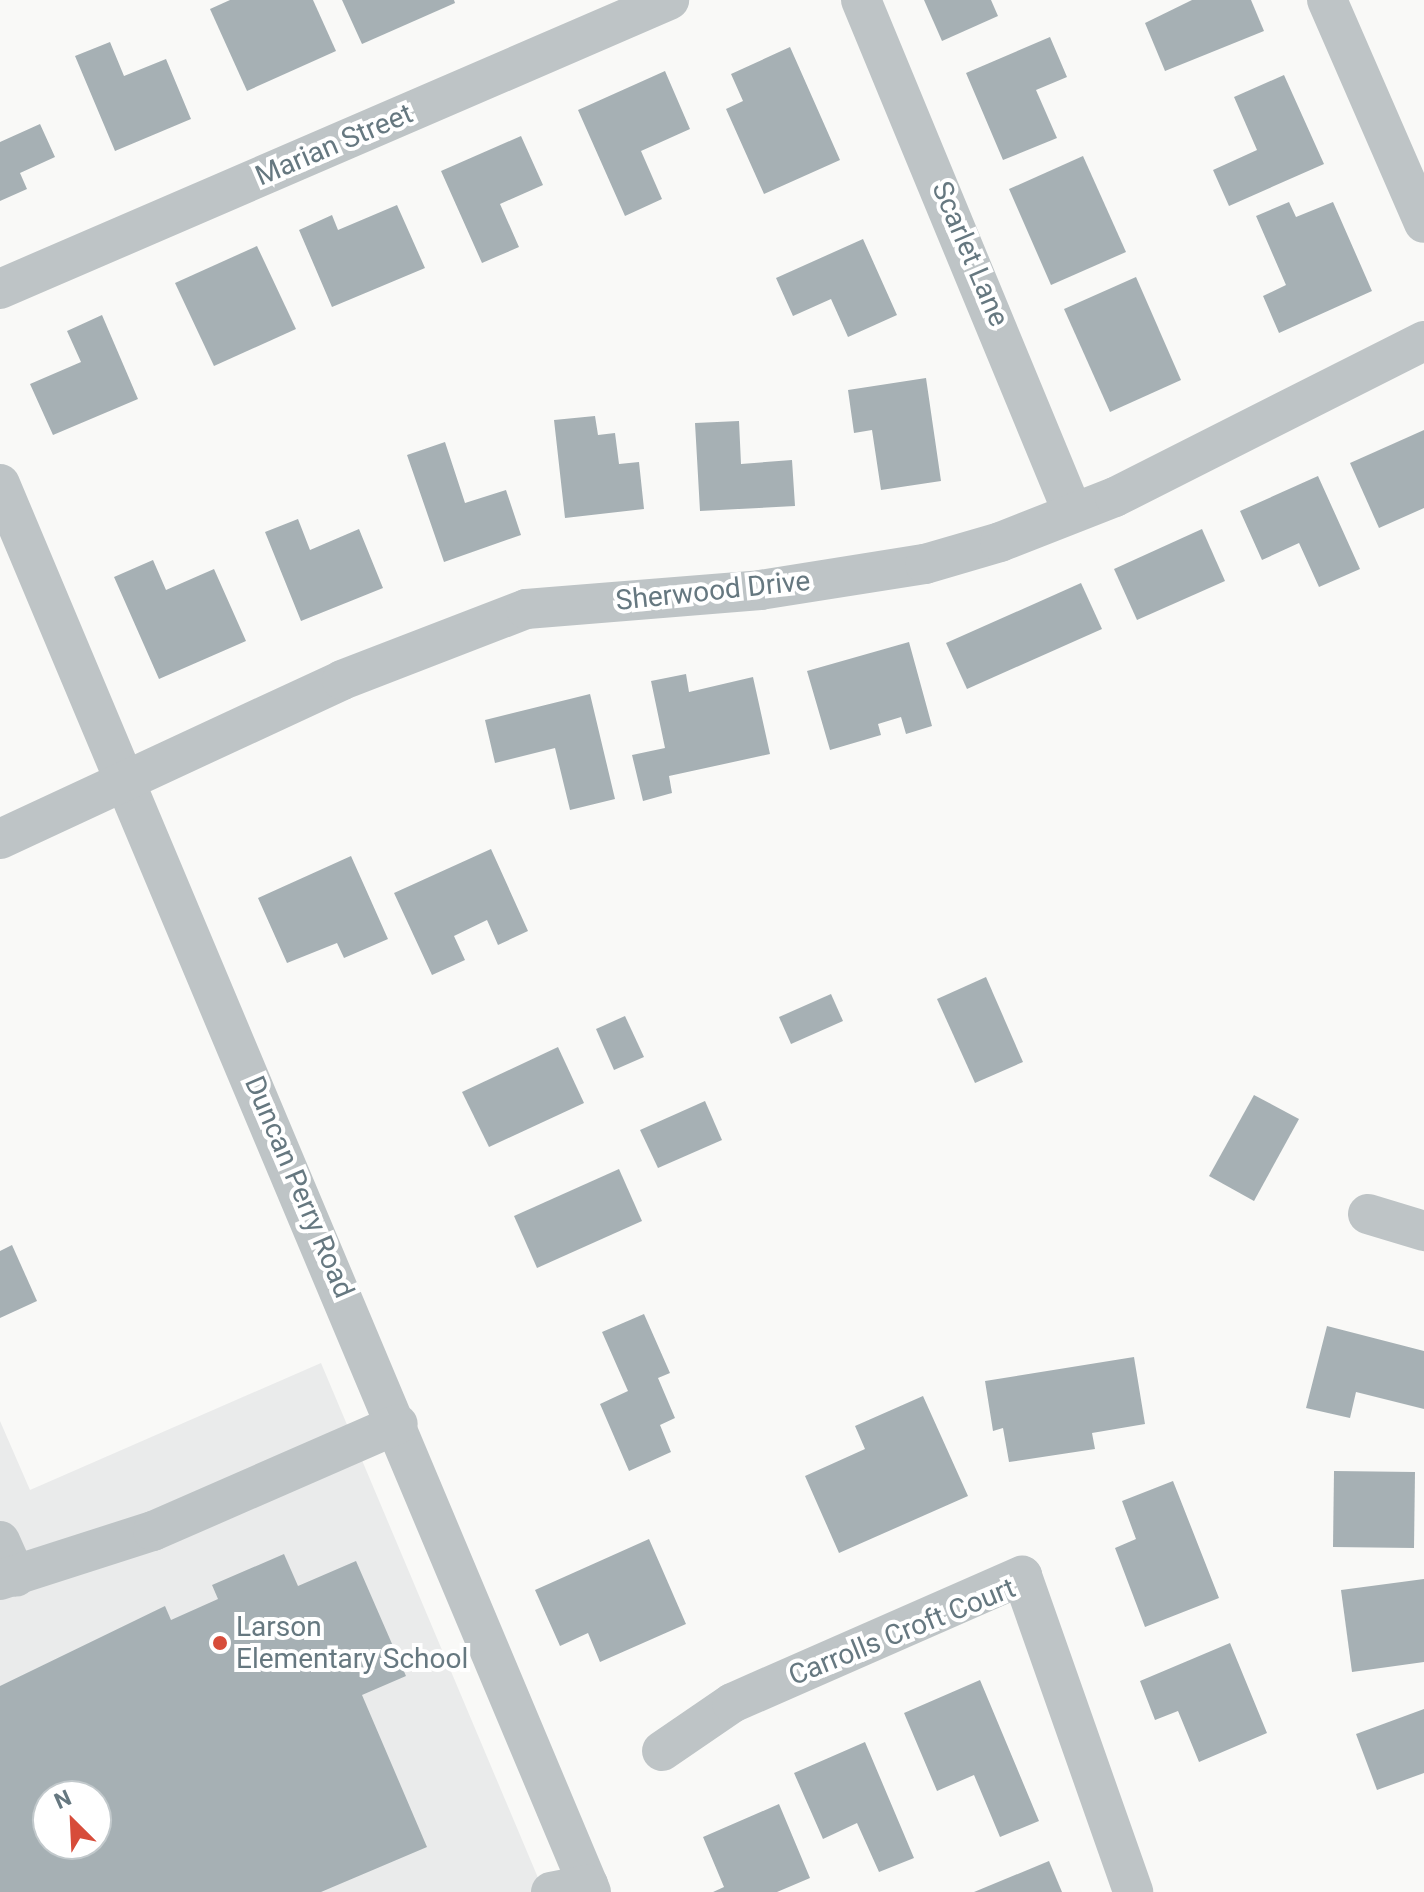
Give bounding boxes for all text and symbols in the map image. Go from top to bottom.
street label: Marian Street [250,97,418,193]
street label: Scarlet Lane [924,176,1016,332]
street label: Sherwood Drive [614,564,812,618]
street label: Duncan Perry Road [237,1071,361,1303]
street label: Carrolls Croft Court [784,1571,1020,1693]
place label: Larson Elementary School [236,1610,468,1676]
marker: Larson Elementary School [211,1634,229,1652]
north arrow [32,1780,112,1860]
text: N [51,1785,75,1814]

